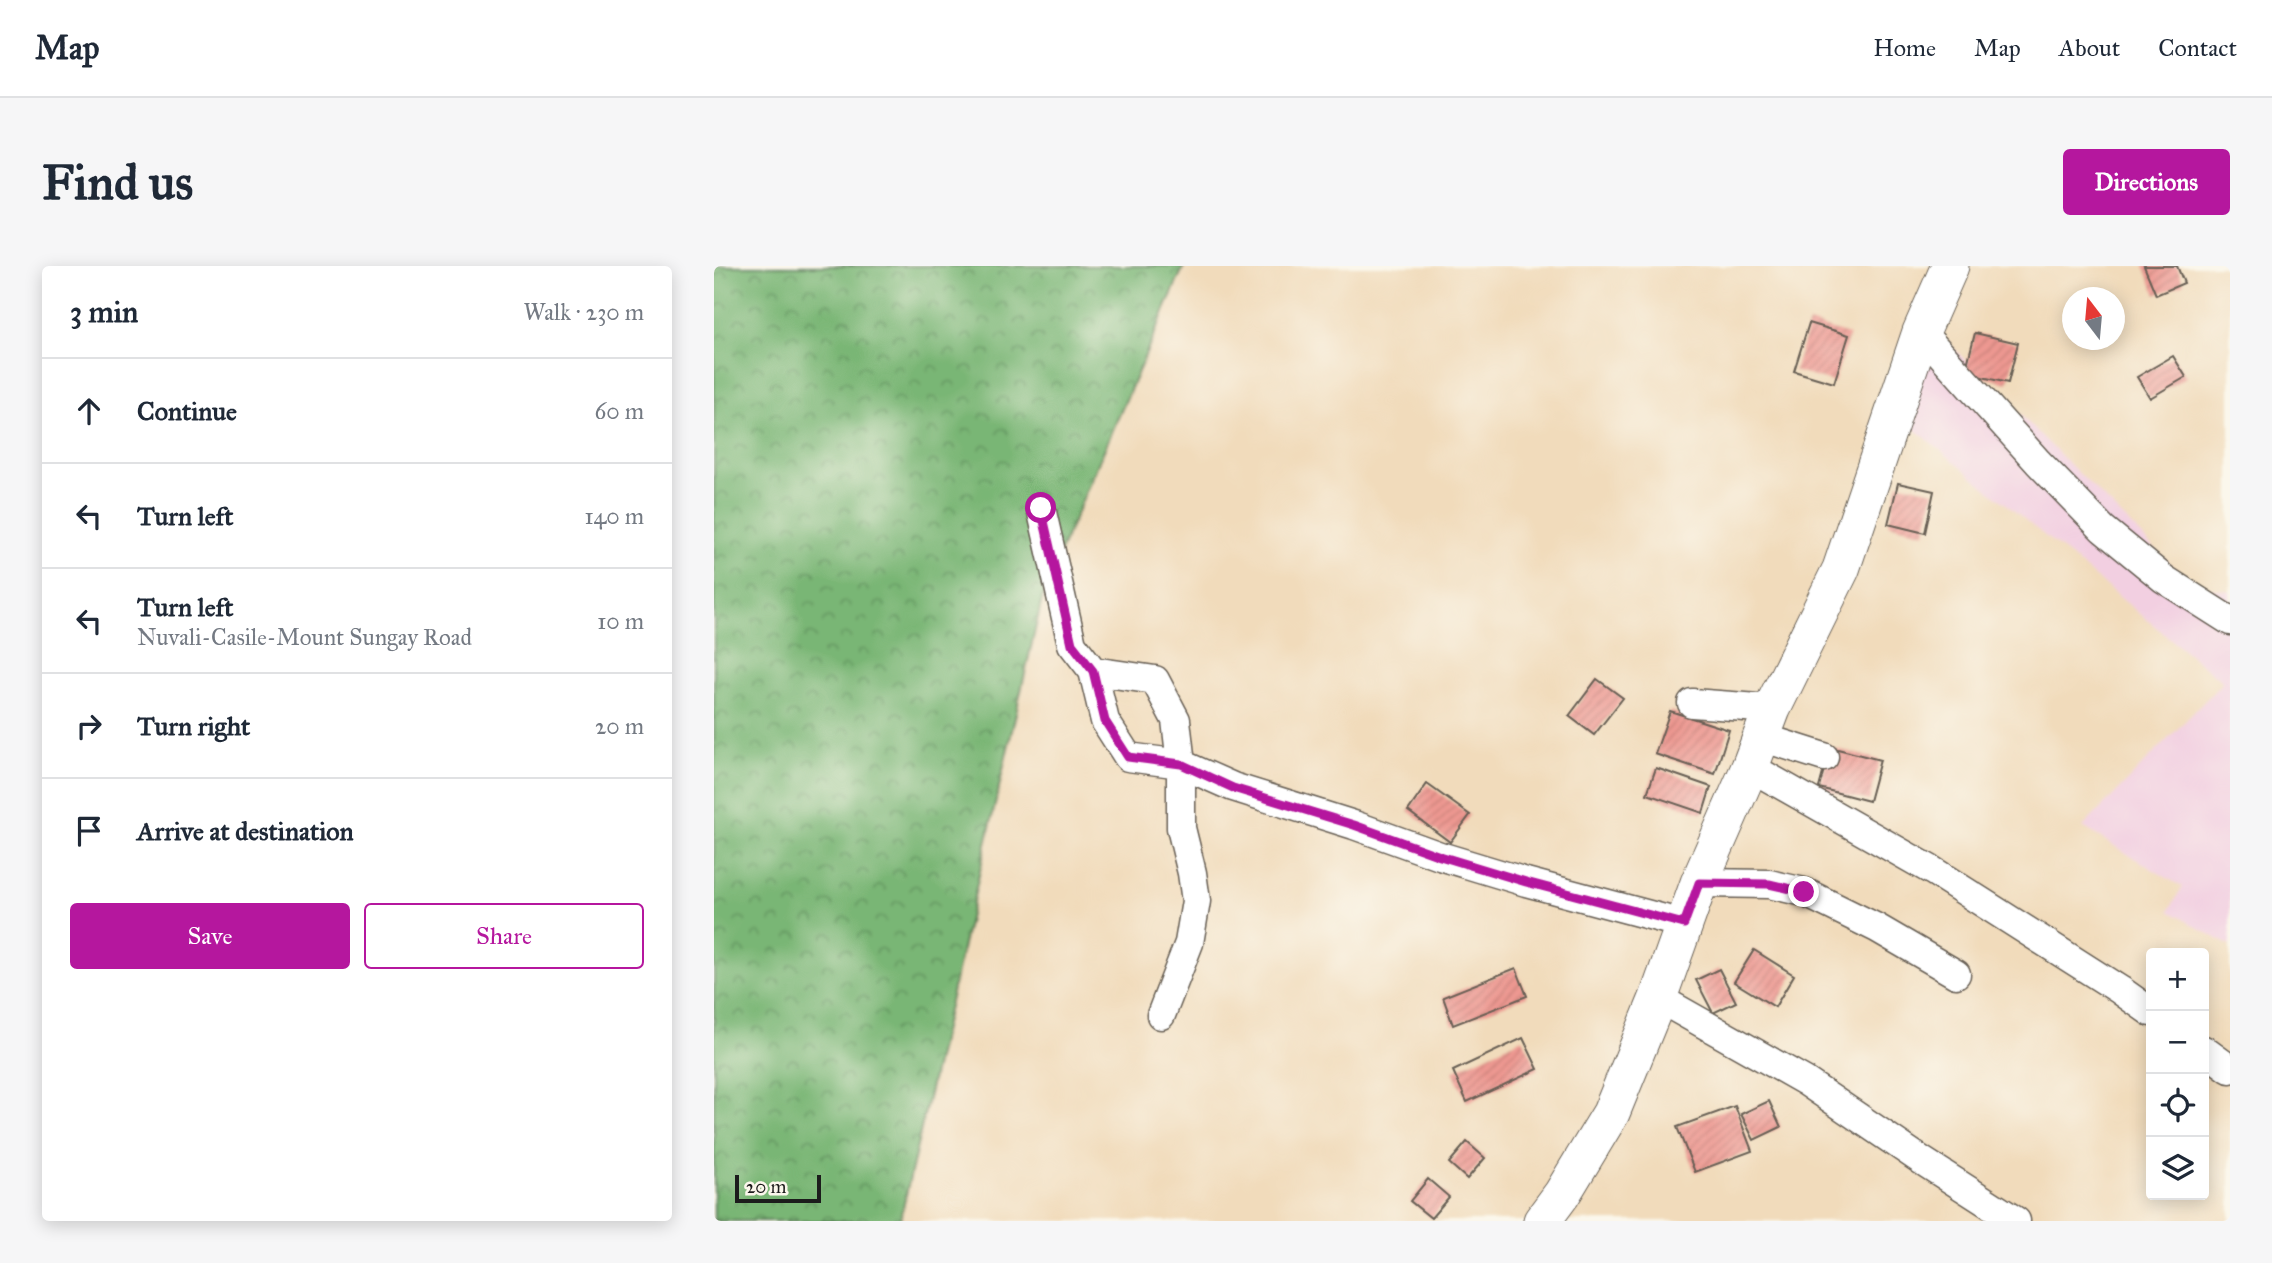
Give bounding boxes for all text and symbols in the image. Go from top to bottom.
text: Map [35,28,99,68]
text: Home [1873,33,1936,63]
text: Map [1974,33,2021,63]
text: About [2059,33,2120,63]
text: Contact [2158,33,2237,63]
button: Directions [2063,149,2230,215]
text: Find us [42,153,193,212]
north arrow [2062,287,2125,350]
text: 3 min [70,294,138,330]
text: Walk · 230 m [524,298,644,326]
icon: ahead [70,392,108,430]
text: Continue [137,395,237,427]
text: 60 m [595,397,644,425]
route start [1025,492,1056,523]
icon: left [70,497,108,535]
text: Turn left [137,500,233,532]
text: 140 m [584,502,644,530]
text: Turn left [137,591,233,623]
icon: left [70,602,108,640]
text: 10 m [597,607,644,635]
text: Nuvali-Casile-Mount Sungay Road [137,623,472,651]
icon: right [70,707,108,745]
text: Turn right [137,710,250,742]
text: 20 m [595,712,644,740]
icon: arrive [70,812,108,850]
text: Arrive at destination [137,815,354,847]
route end [1788,876,1819,907]
button: Save [70,903,350,969]
button: Share [364,903,644,969]
map controls [2146,948,2209,1200]
button: + [2146,948,2209,1011]
button: − [2146,1011,2209,1074]
button: locate [2146,1074,2209,1137]
button: layers [2146,1137,2209,1200]
scale bar [735,1172,821,1204]
text: 20 m [746,1175,787,1198]

